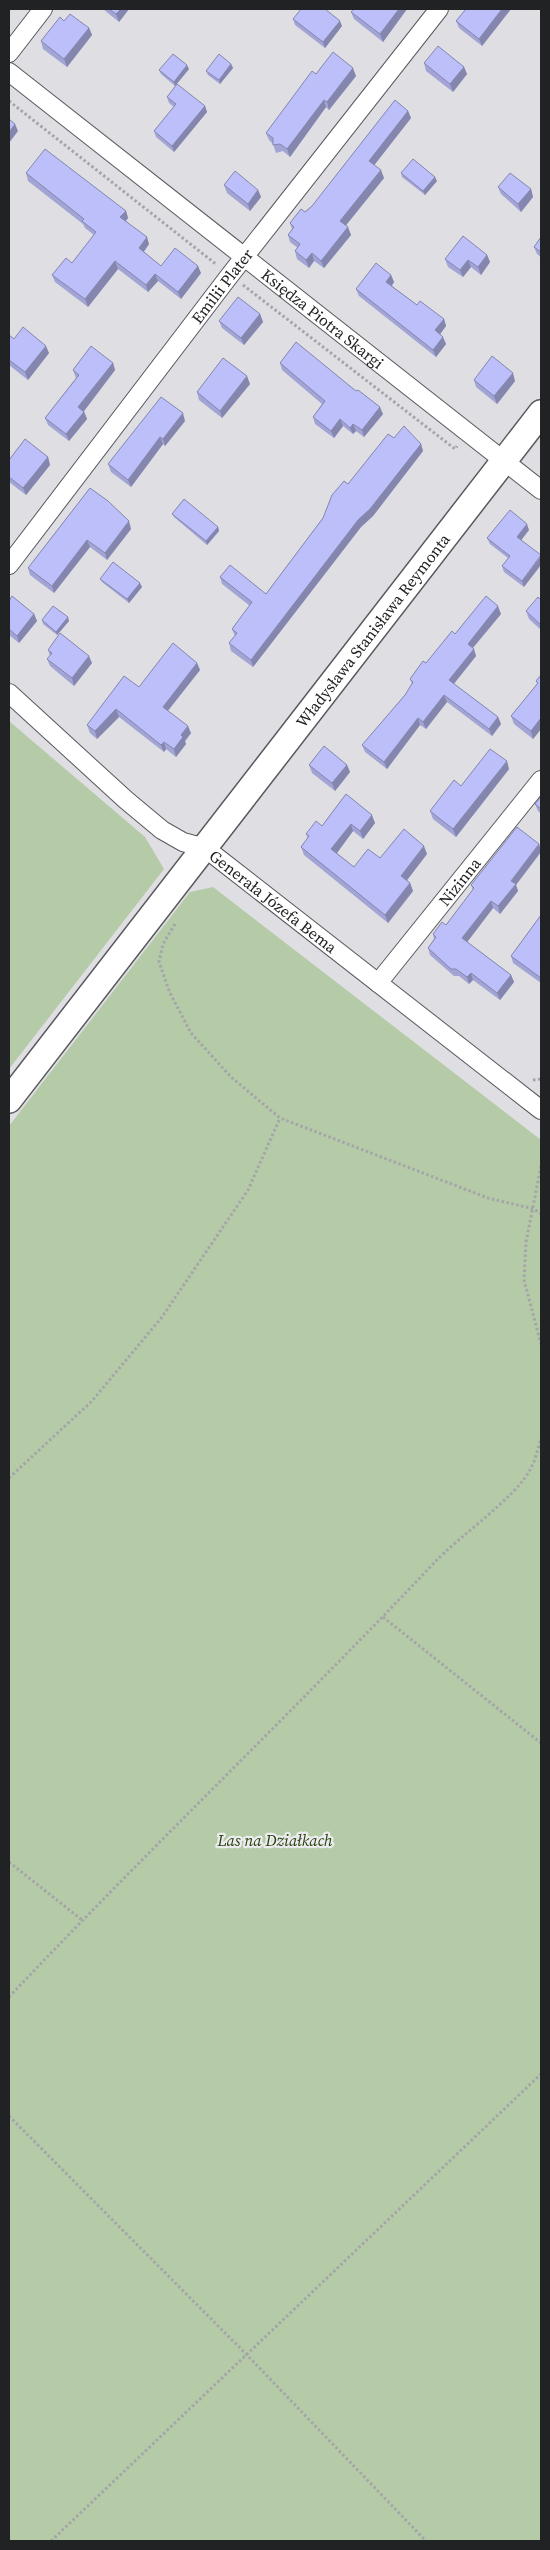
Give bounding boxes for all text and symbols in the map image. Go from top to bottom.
street label: Emilii Plater [186,244,258,328]
street label: Księdza Piotra Skargi [257,263,389,374]
street label: Władysława Stanisława Reymonta [291,528,455,732]
street label: Generała Józefa Bema [205,844,342,959]
street label: Nizinna [433,852,486,910]
park label: Las na Działkach [216,1829,333,1851]

